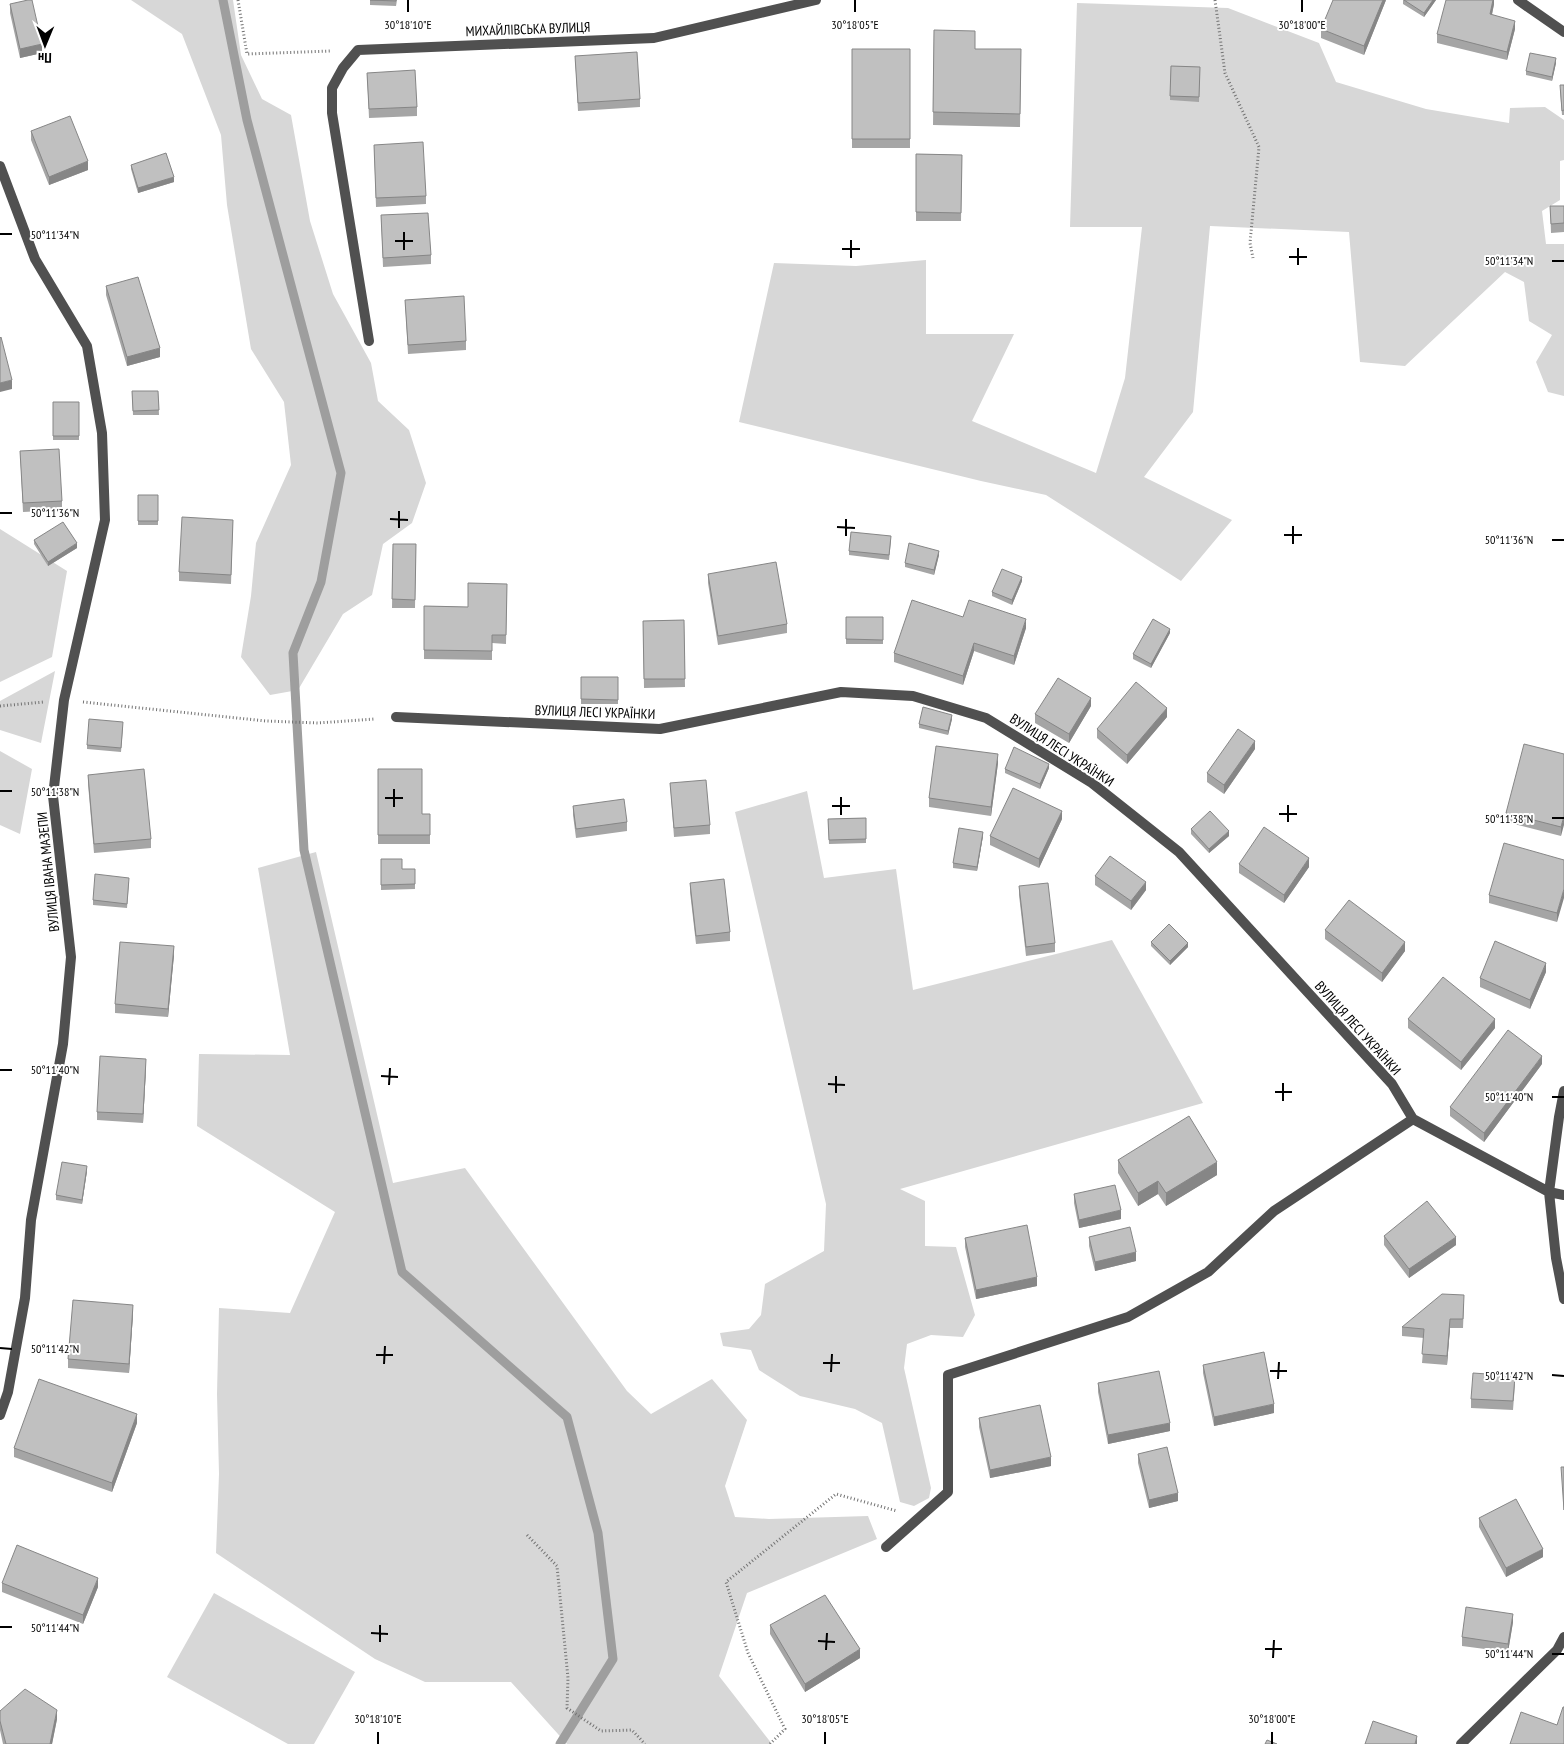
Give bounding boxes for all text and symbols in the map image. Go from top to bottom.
text: 30°18'10"E [384,17,432,32]
text: 30°18'05"E [831,17,879,32]
text: 30°18'00"E [1278,17,1326,32]
street label: МИХАЙЛІВСЬКА ВУЛИЦЯ [465,18,591,40]
north arrow [20,20,70,70]
text: Пн [38,49,52,67]
text: 50°11'34"N [31,227,79,242]
text: 50°11'34"N [1485,253,1533,268]
text: 50°11'36"N [31,505,79,520]
text: 50°11'36"N [1485,532,1533,547]
street label: ВУЛИЦЯ ЛЕСІ УКРАЇНКИ [534,701,656,723]
street label: ВУЛИЦЯ ЛЕСІ УКРАЇНКИ [1007,710,1117,790]
text: 50°11'38"N [31,784,79,799]
street label: ВУЛИЦЯ ІВАНА МАЗЕПИ [33,811,63,933]
text: 50°11'38"N [1485,811,1533,826]
street label: ВУЛИЦЯ ЛЕСІ УКРАЇНКИ [1311,977,1405,1079]
text: 50°11'40"N [31,1062,79,1077]
text: 50°11'40"N [1485,1089,1533,1104]
text: 50°11'42"N [31,1341,79,1356]
text: 50°11'42"N [1485,1368,1533,1383]
text: 50°11'44"N [31,1620,79,1635]
text: 50°11'44"N [1485,1646,1533,1661]
text: 30°18'10"E [354,1711,402,1726]
text: 30°18'05"E [801,1711,849,1726]
text: 30°18'00"E [1248,1711,1296,1726]

